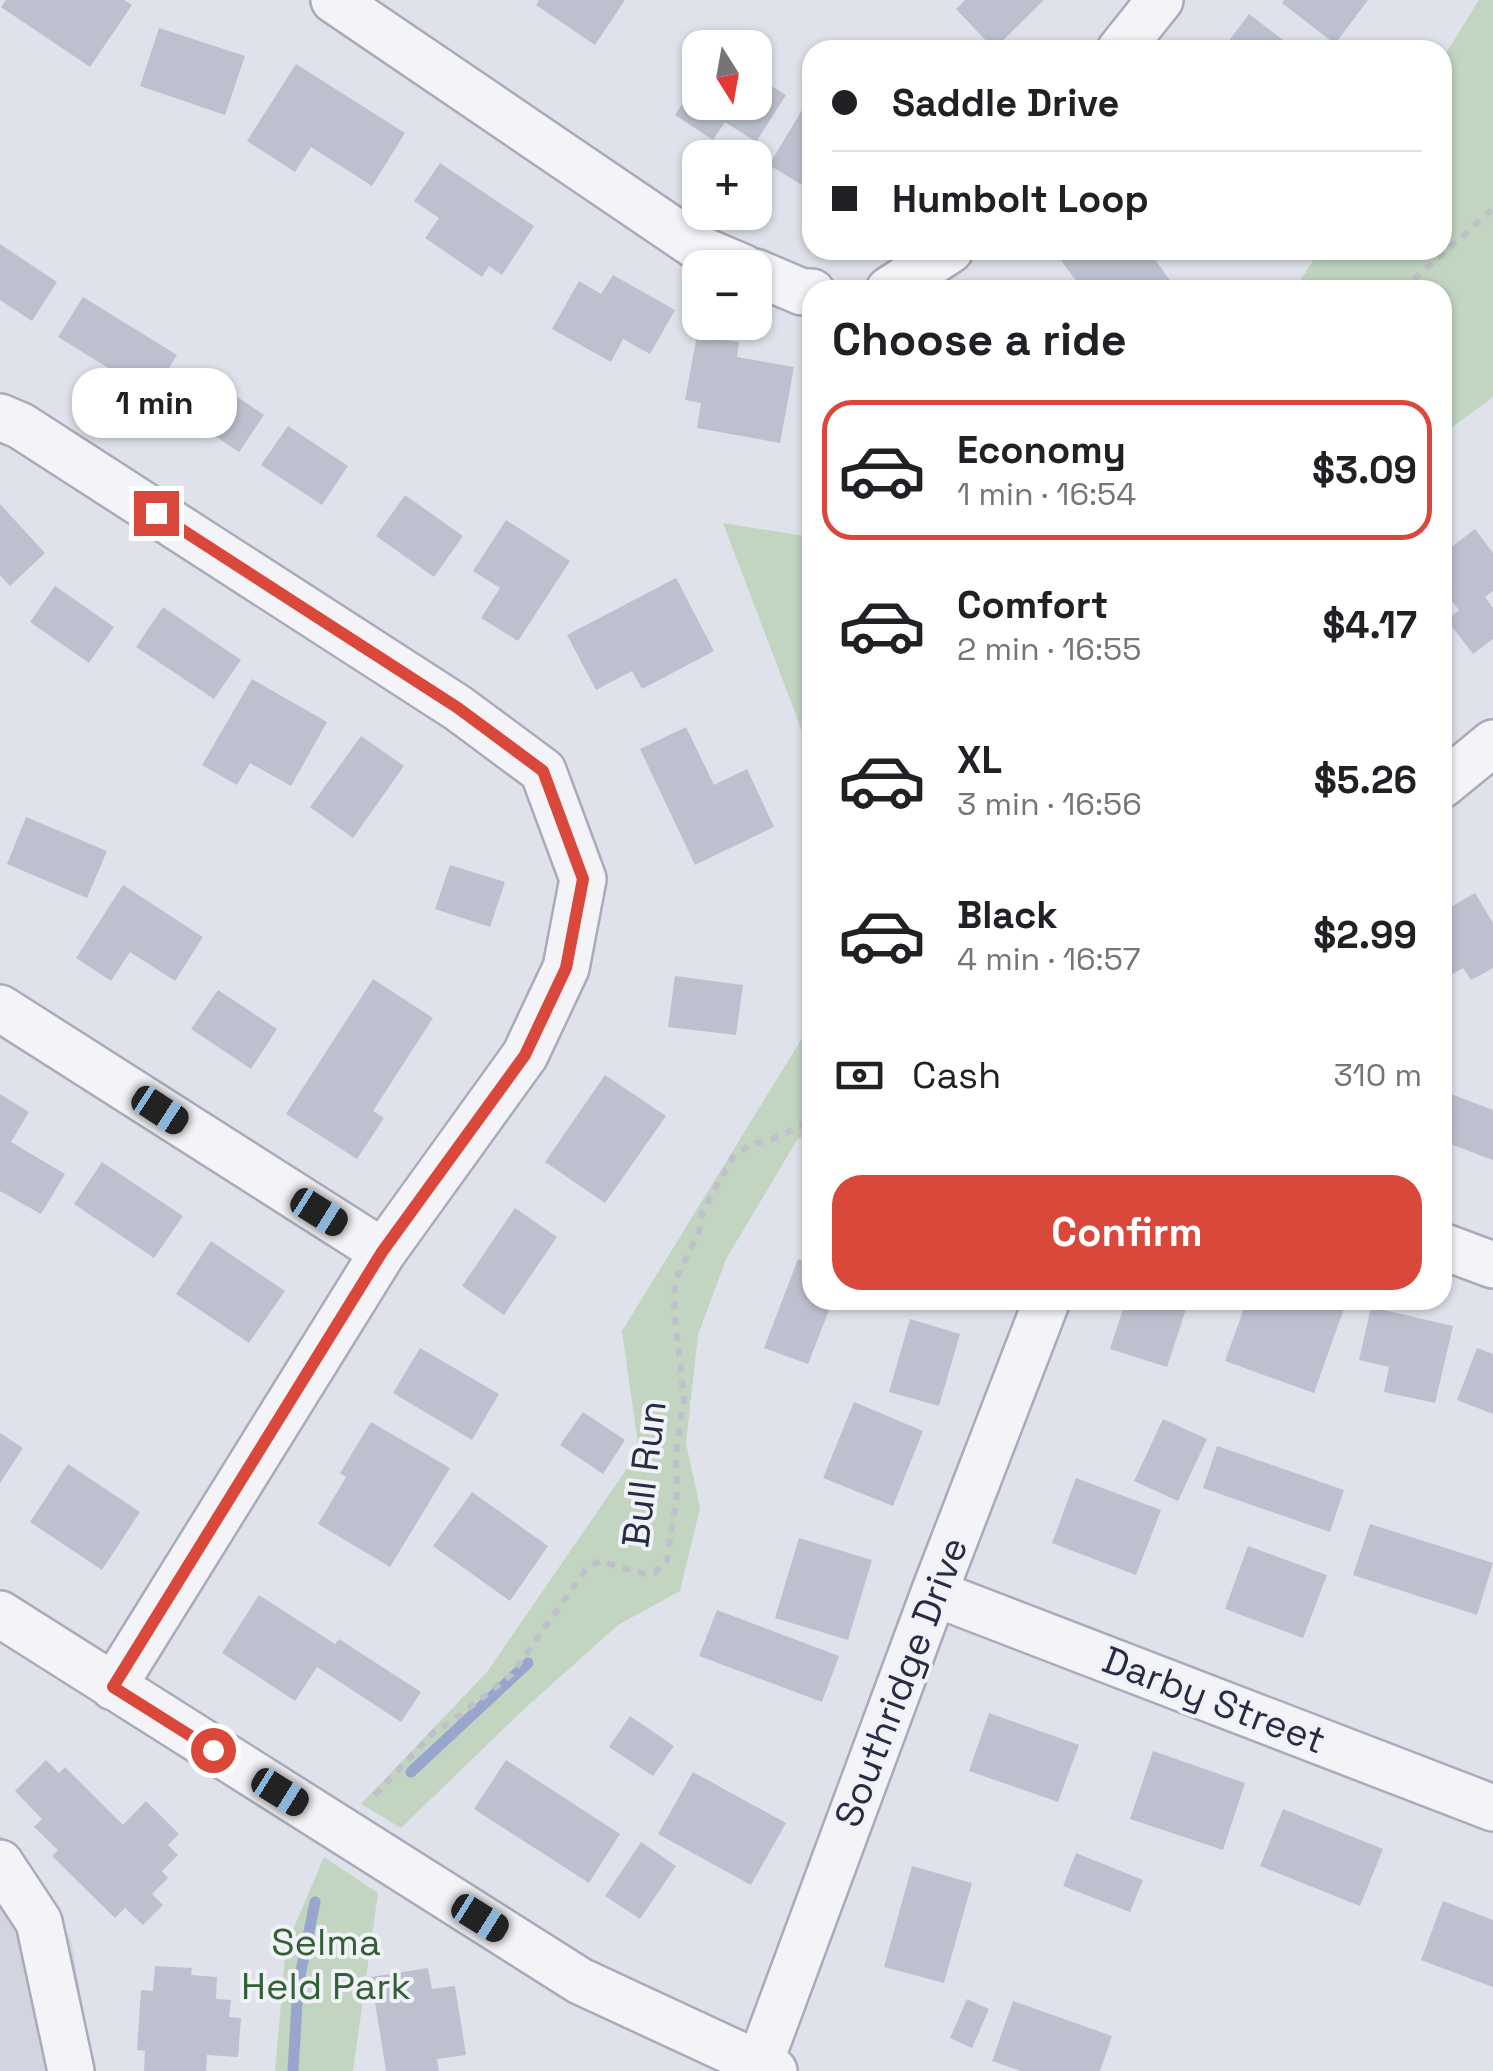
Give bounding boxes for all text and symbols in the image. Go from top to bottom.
north arrow [682,30,772,120]
map controls [682,30,772,340]
text: Saddle Drive [892,79,1119,127]
button: + [682,140,772,230]
text: Humbolt Loop [892,175,1149,223]
button: − [682,250,772,340]
text: Choose a ride [832,311,1127,368]
callout: 1 min [74,368,238,438]
text: 1 min [115,383,194,423]
icon: car [837,425,927,515]
text: Economy [957,426,1126,474]
text: $3.09 [1312,446,1417,494]
text: 1 min · 16:54 [957,474,1136,514]
route end [134,491,179,536]
icon: car [837,580,927,670]
text: Comfort [957,581,1108,629]
text: $4.17 [1322,601,1417,649]
text: 2 min · 16:55 [957,629,1141,669]
icon: car [837,735,927,825]
text: XL [957,736,1002,784]
text: $5.26 [1314,756,1417,804]
text: 3 min · 16:56 [957,784,1142,824]
icon: car [837,890,927,980]
text: Black [957,891,1058,939]
text: $2.99 [1313,911,1417,959]
text: 4 min · 16:57 [957,939,1141,979]
icon: cash [832,1048,887,1103]
text: Cash [912,1051,1001,1099]
text: 310 m [1334,1055,1422,1095]
car [127,1081,193,1139]
button: Confirm [832,1175,1422,1290]
car [286,1183,352,1241]
street label: Bull Run [611,1398,677,1550]
street label: Southridge Drive [824,1530,978,1834]
street label: Darby Street [1096,1635,1332,1765]
route start [191,1728,236,1773]
car [247,1763,313,1821]
car [447,1889,513,1947]
park label: Selma Held Park [241,1918,411,2010]

